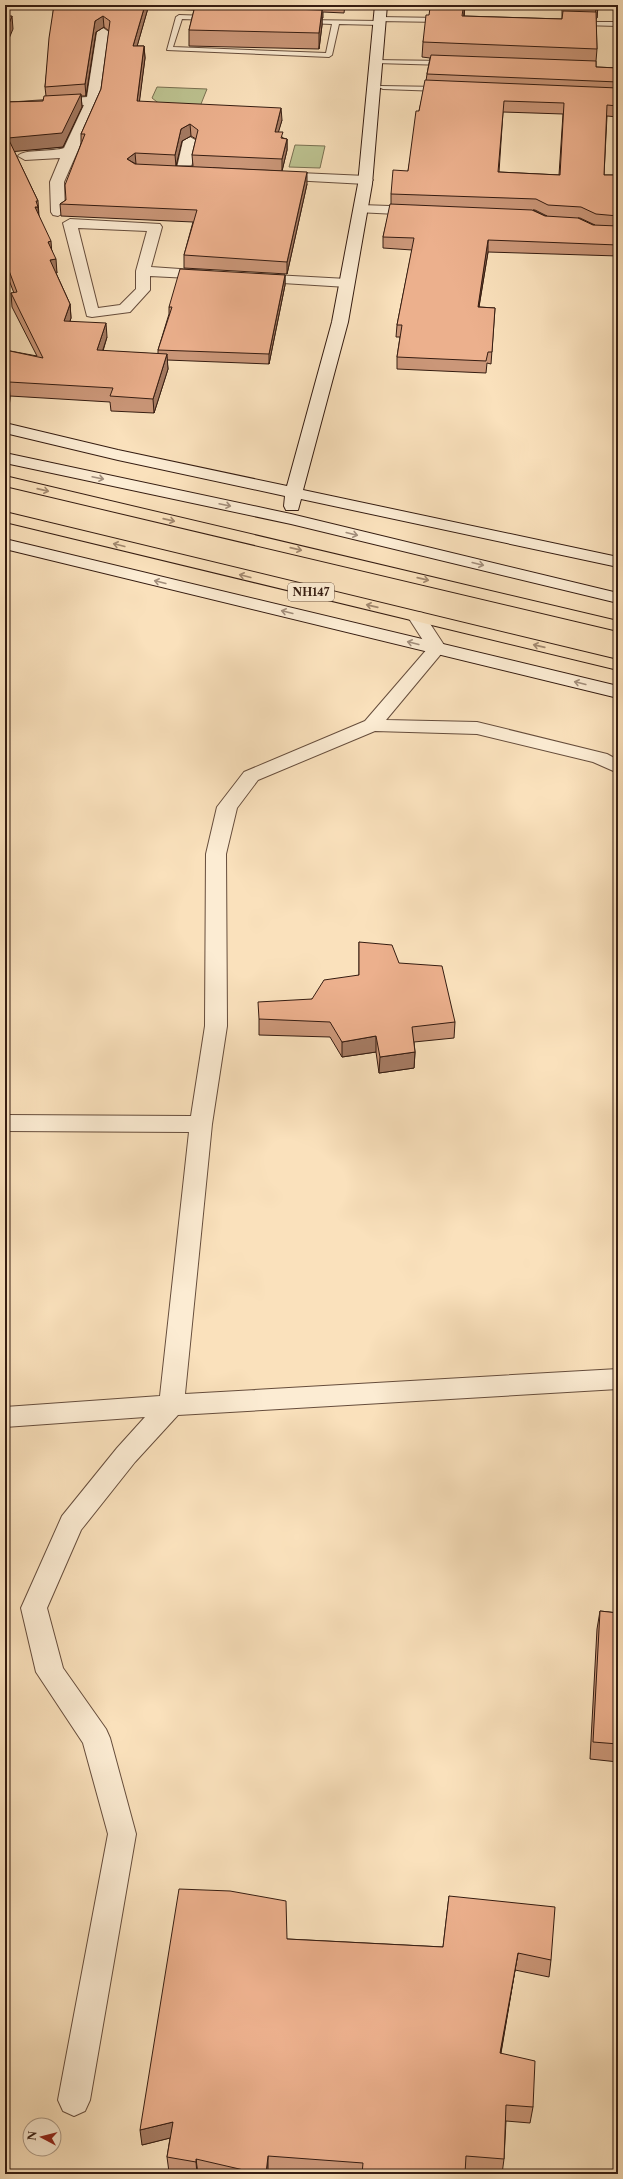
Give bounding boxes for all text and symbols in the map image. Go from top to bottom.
one-way arrow [91,474,104,482]
one-way arrow [36,486,49,494]
one-way arrow [218,501,231,509]
one-way arrow [163,516,176,524]
one-way arrow [345,530,358,538]
one-way arrow [113,541,126,549]
one-way arrow [289,546,302,554]
one-way arrow [471,561,484,569]
one-way arrow [239,572,252,579]
one-way arrow [416,576,429,584]
one-way arrow [154,577,167,585]
road number: NH147 [288,583,334,601]
one-way arrow [366,602,379,610]
one-way arrow [280,608,293,615]
one-way arrow [407,638,420,646]
one-way arrow [533,642,546,650]
one-way arrow [574,679,587,687]
north arrow [22,2117,62,2157]
text: N [25,2130,40,2141]

